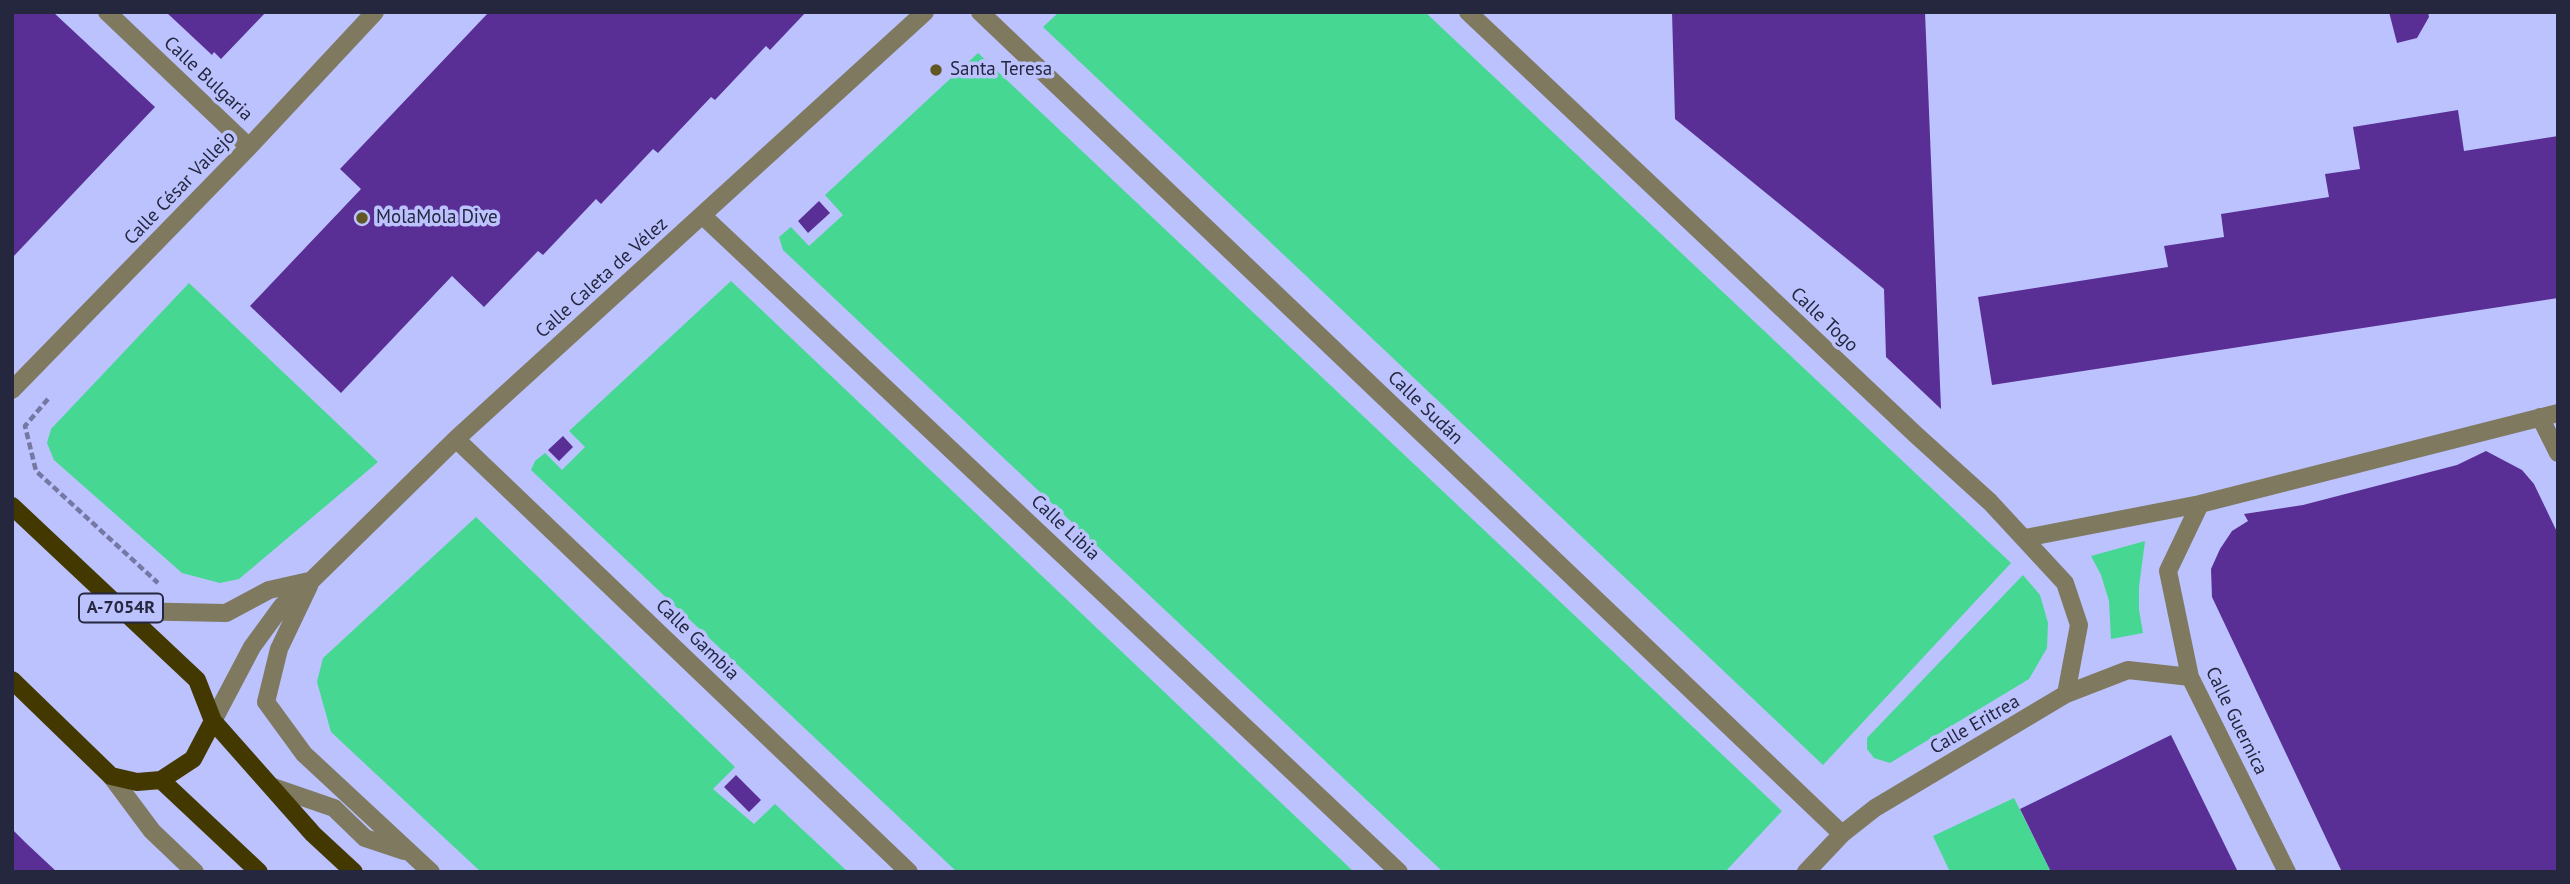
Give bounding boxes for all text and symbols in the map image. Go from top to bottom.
street label: Calle Bulgaria [159,32,257,126]
place label: Santa Teresa [950,59,1052,81]
marker: Santa Teresa [928,62,944,78]
street label: Calle César Vallejo [120,126,240,250]
place label: MolaMola Dive [376,207,498,229]
marker: MolaMola Dive [354,210,370,226]
street label: Calle Caleta de Vélez [531,213,673,343]
street label: Calle Togo [1785,283,1863,357]
street label: Calle Sudán [1383,366,1467,450]
street label: Calle Libia [1026,491,1104,565]
road number: A-7054R [79,594,163,622]
street label: Calle Gambia [651,595,743,685]
street label: Calle Guernica [2200,663,2272,779]
street label: Calle Eritrea [1926,690,2024,760]

